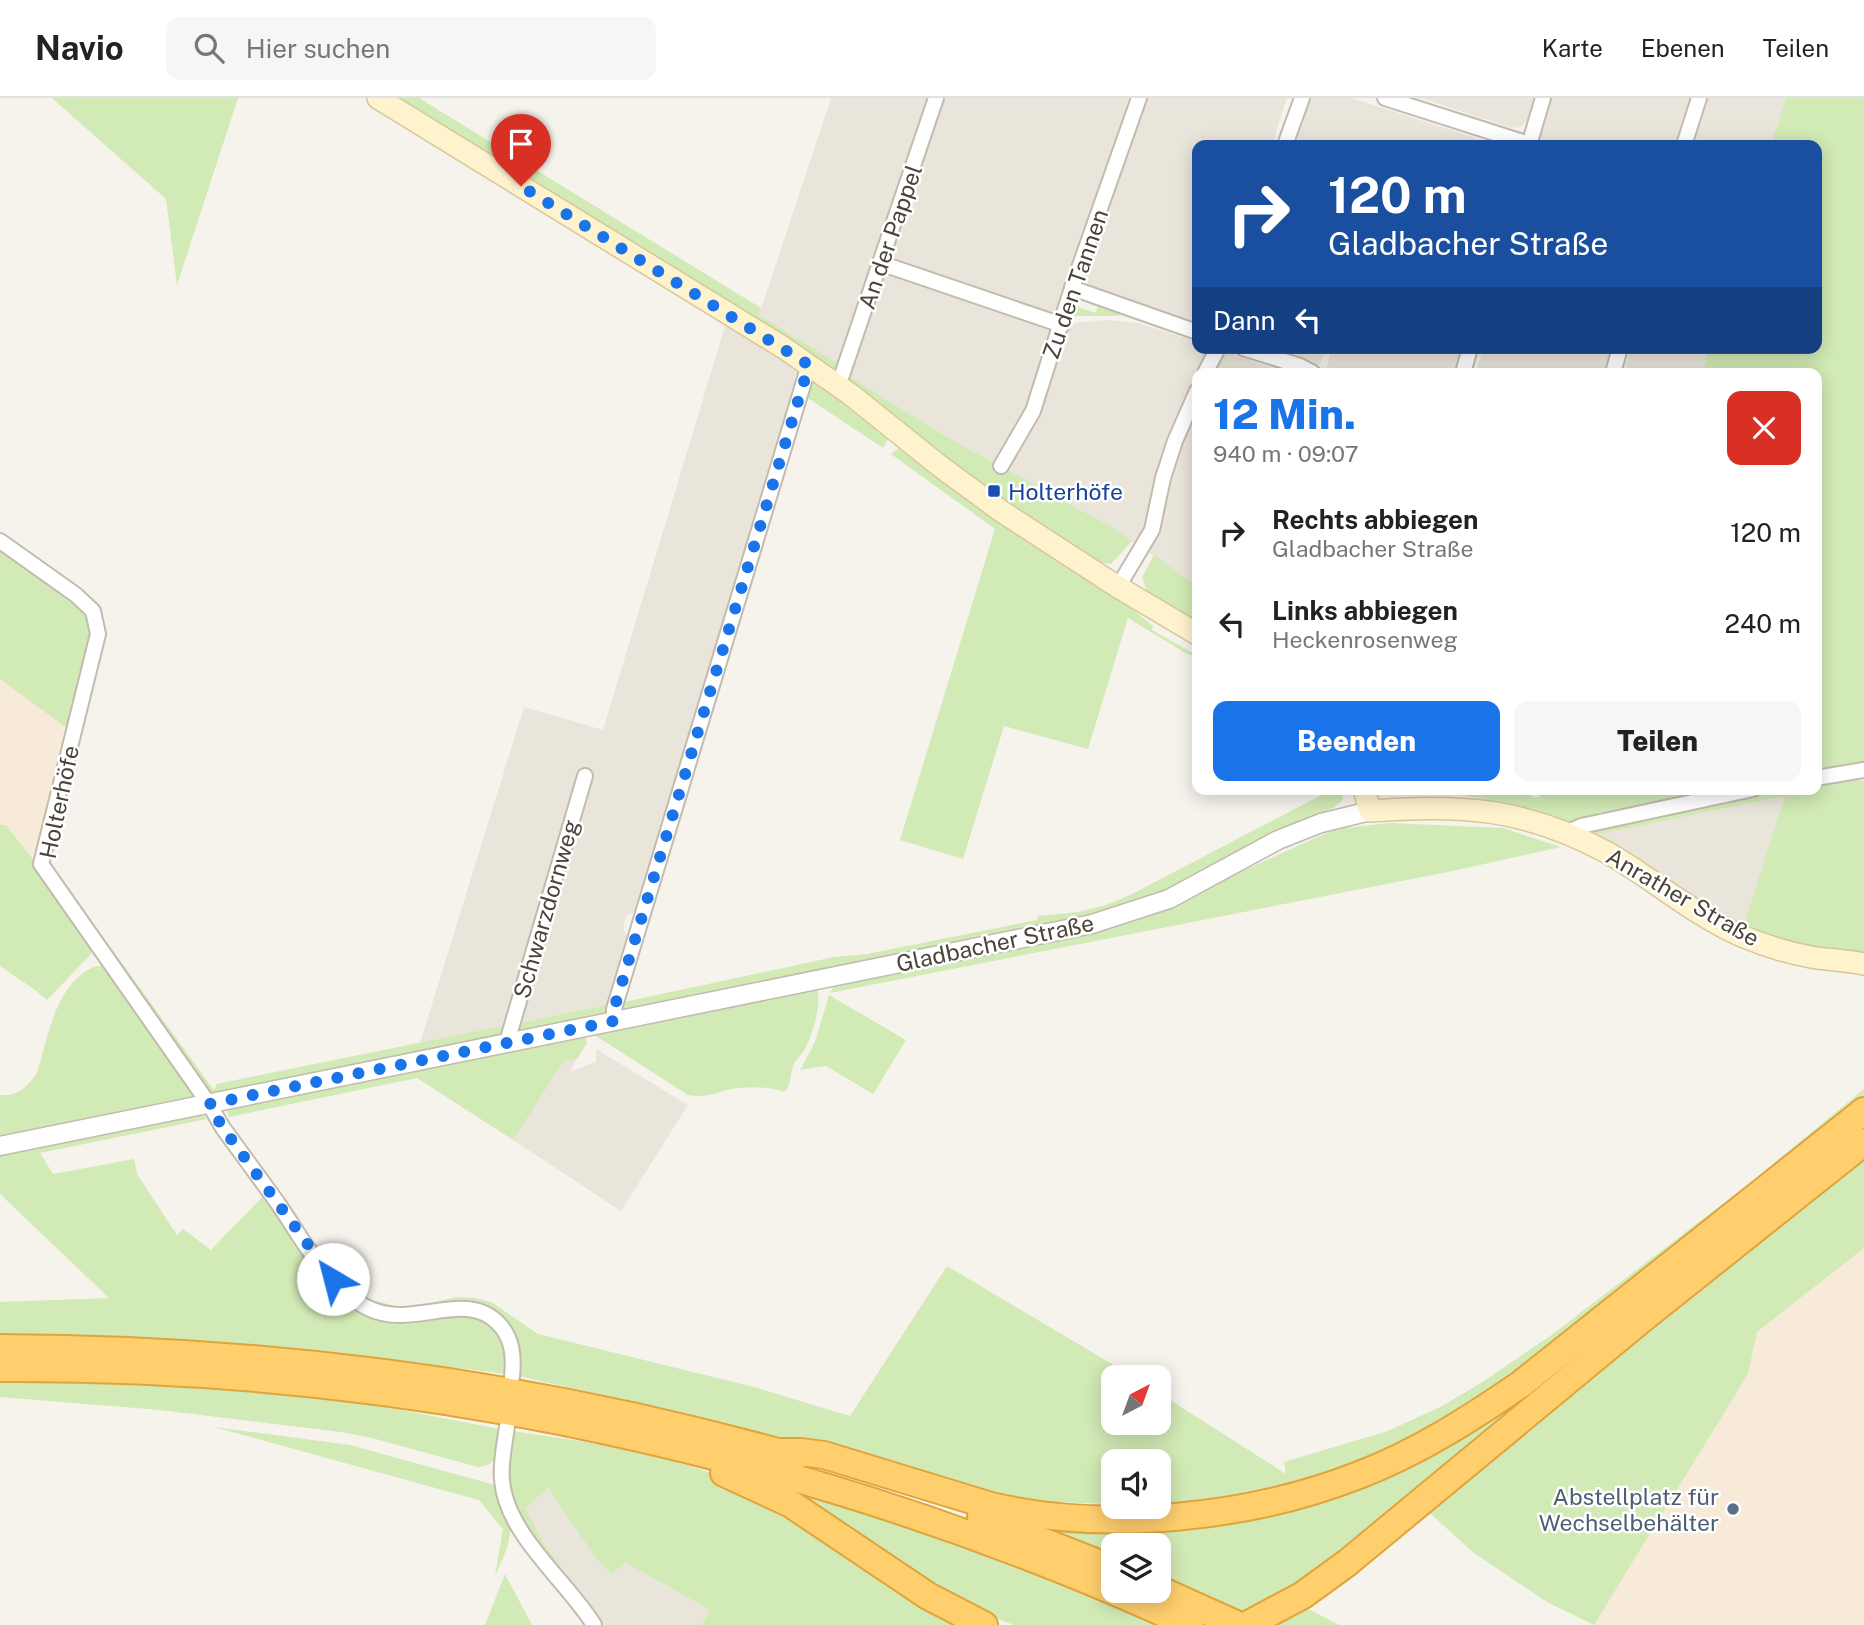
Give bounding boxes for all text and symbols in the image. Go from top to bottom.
search box [166,17,656,80]
text: Navio [35,29,124,67]
icon: search [190,29,228,67]
text: Hier suchen [246,33,390,64]
text: Karte [1542,34,1603,62]
text: Ebenen [1641,34,1725,62]
text: Teilen [1763,34,1829,62]
pin [491,114,551,186]
icon: arrive [502,125,540,163]
street label: An der Pappel [853,161,927,313]
text: 120 m [1328,166,1467,224]
icon: right [1213,168,1304,259]
street label: Zu den Tannen [1037,206,1113,362]
text: Gladbacher Straße [1328,225,1608,262]
icon: left [1289,301,1327,339]
text: Dann [1213,305,1275,336]
text: 12 Min. [1213,389,1356,438]
button: close [1727,391,1801,465]
text: 940 m · 09:07 [1213,440,1359,467]
place label: Holterhöfe [1008,478,1123,505]
marker: Holterhöfe [986,483,1002,499]
text: Rechts abbiegen [1272,504,1478,535]
icon: right [1213,514,1251,552]
text: 120 m [1730,517,1801,548]
text: Gladbacher Straße [1272,535,1474,562]
text: Links abbiegen [1272,595,1458,626]
icon: left [1213,605,1251,643]
text: 240 m [1724,608,1801,639]
text: Heckenrosenweg [1272,626,1458,653]
button: Beenden [1213,701,1500,781]
button: Teilen [1514,701,1801,781]
street label: Holterhöfe [34,743,84,861]
street label: Schwarzdornweg [508,816,584,1002]
street label: Anrather Straße [1602,842,1764,952]
street label: Gladbacher Straße [894,909,1096,977]
position arrow [296,1242,370,1316]
north arrow [1101,1365,1171,1435]
map controls [1101,1365,1171,1603]
button: sound [1101,1449,1171,1519]
place label: Abstellplatz für Wechselbehälter [1539,1483,1719,1536]
marker: Abstellplatz für Wechselbehälter [1725,1501,1741,1517]
button: layers [1101,1533,1171,1603]

